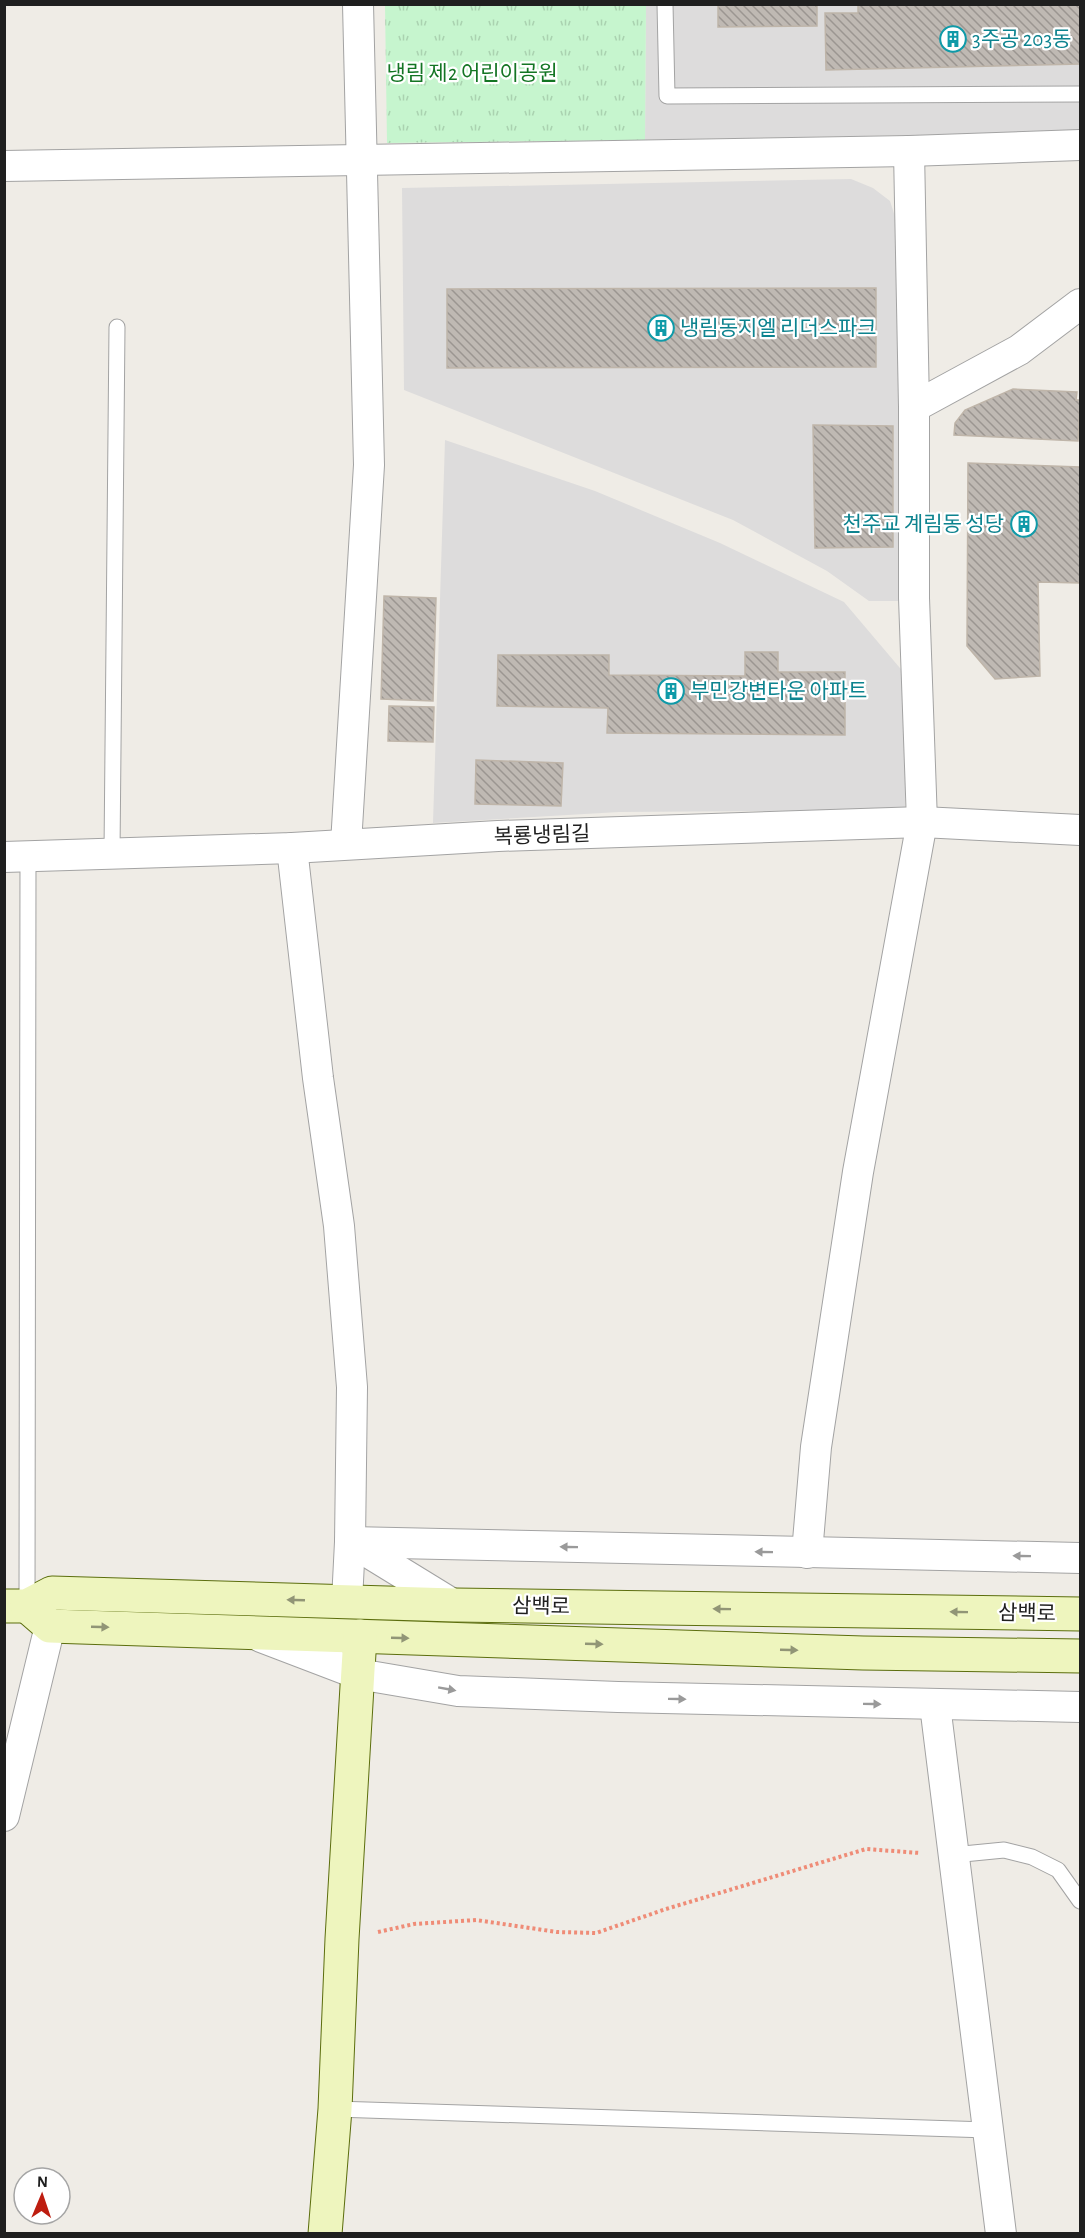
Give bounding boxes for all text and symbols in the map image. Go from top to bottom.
building icon: 3주공 203동 [938,24,968,54]
place label: 3주공 203동 [972,29,1071,50]
park label: 냉림 제2 어린이공원 [386,62,558,84]
building icon: 냉림동지엘 리더스파크 [646,313,676,343]
place label: 냉림동지엘 리더스파크 [680,317,877,339]
building icon: 천주교 계림동 성당 [1009,509,1039,539]
place label: 천주교 계림동 성당 [843,513,1004,535]
building icon: 부민강변타운 아파트 [656,676,686,706]
place label: 부민강변타운 아파트 [690,680,867,702]
street label: 복룡냉림길 [493,822,591,848]
one-way arrow [560,1543,579,1552]
one-way arrow [755,1547,774,1557]
one-way arrow [1013,1552,1032,1561]
street label: 삼백로 [512,1594,570,1618]
one-way arrow [287,1595,306,1604]
street label: 삼백로 [998,1601,1056,1625]
one-way arrow [713,1604,732,1614]
one-way arrow [950,1607,969,1617]
one-way arrow [90,1623,109,1632]
one-way arrow [390,1633,409,1642]
one-way arrow [585,1640,604,1649]
one-way arrow [780,1646,799,1655]
one-way arrow [437,1685,456,1694]
one-way arrow [667,1694,686,1703]
one-way arrow [862,1699,881,1708]
north arrow [12,2166,72,2226]
text: N [37,2174,48,2190]

